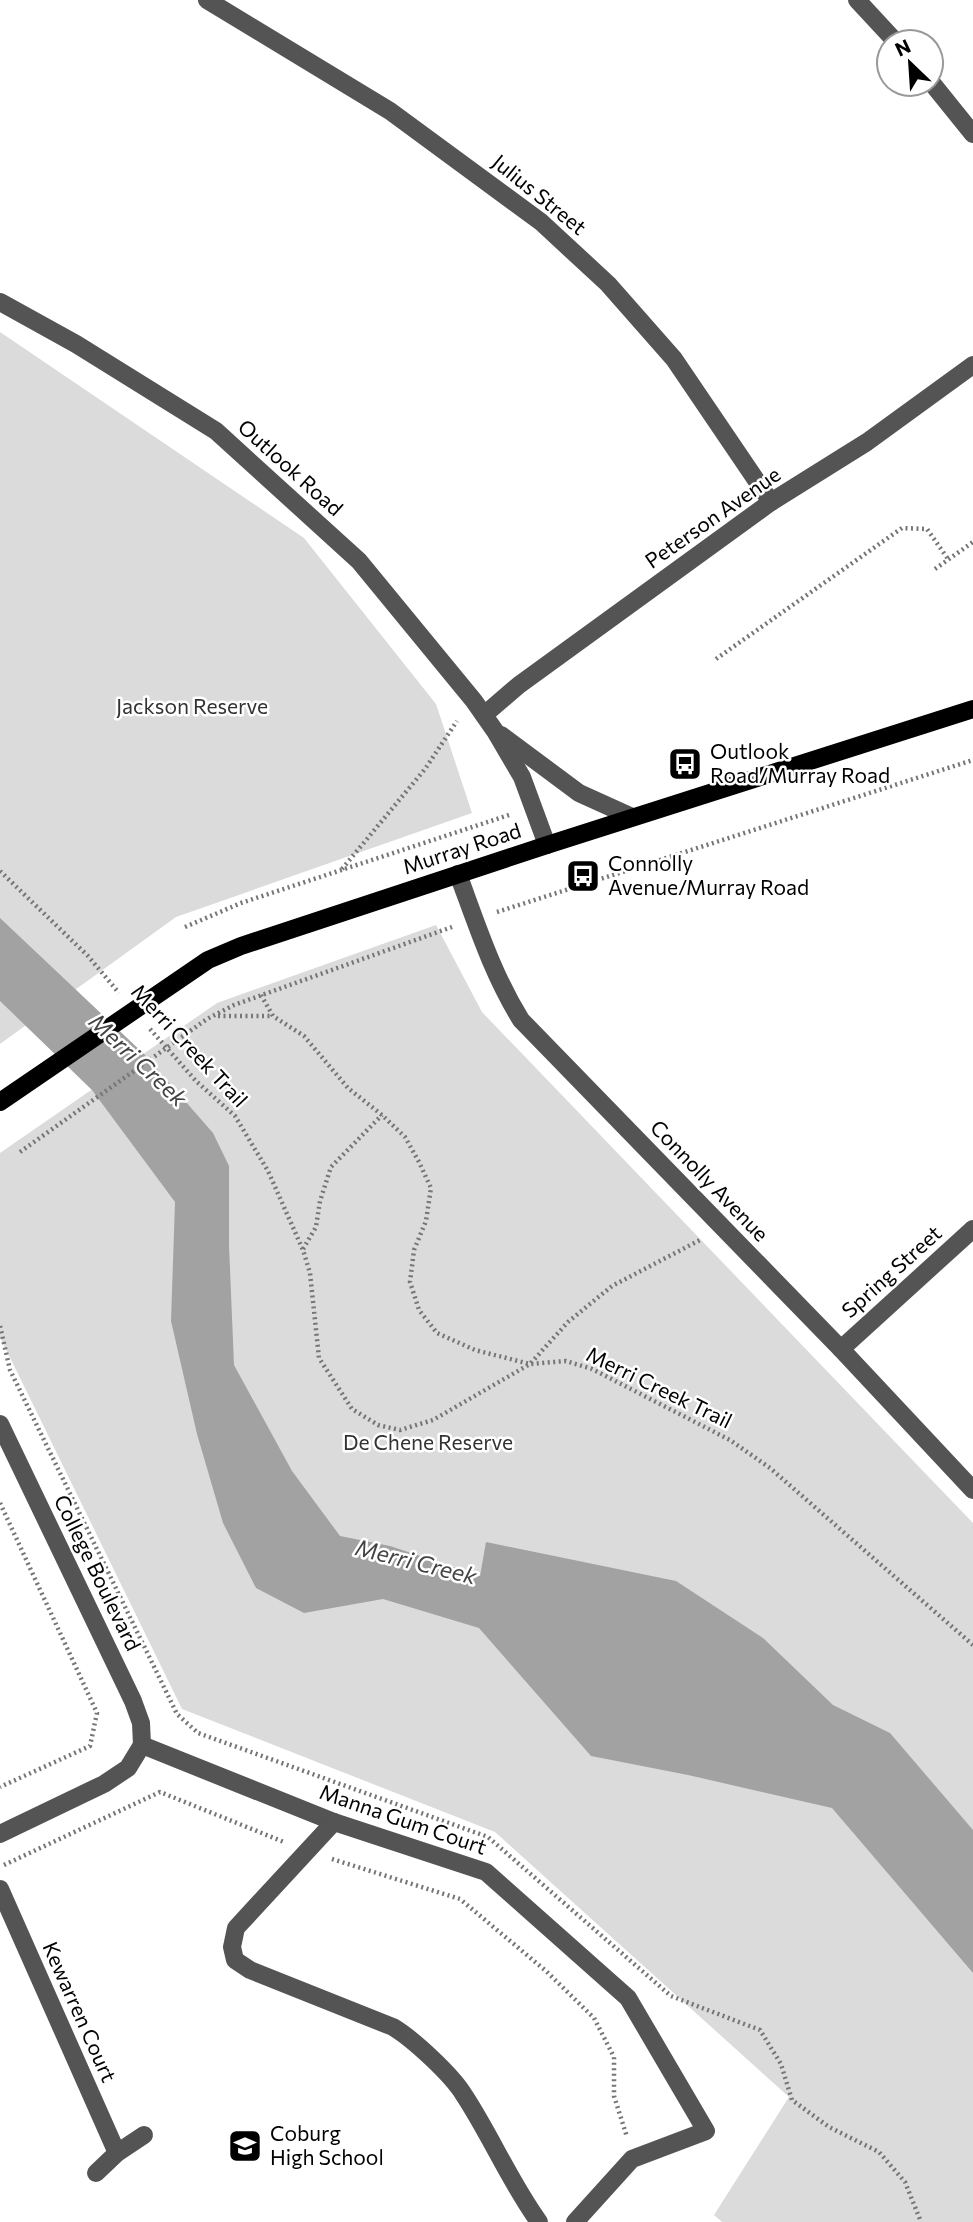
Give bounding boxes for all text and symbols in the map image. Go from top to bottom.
north arrow [875,28,945,98]
text: N [891,34,914,61]
street label: Julius Street [488,148,592,239]
street label: Outlook Road [233,413,349,520]
street label: Peterson Avenue [640,461,785,573]
park label: Jackson Reserve [116,693,268,718]
place label: Outlook Road/Murray Road [710,738,890,787]
bus stop icon: Outlook Road/Murray Road [666,745,704,783]
street label: Murray Road [399,817,524,878]
place label: Connolly Avenue/Murray Road [608,850,809,899]
bus stop icon: Connolly Avenue/Murray Road [564,857,602,895]
street label: Merri Creek Trail [126,979,252,1113]
water label: Merri Creek [83,1008,193,1112]
street label: Connolly Avenue [646,1114,774,1246]
street label: Spring Street [836,1220,946,1322]
street label: Merri Creek Trail [583,1341,737,1433]
park label: De Chene Reserve [343,1429,513,1454]
street label: College Boulevard [50,1490,147,1655]
water label: Merri Creek [353,1532,480,1590]
street label: Manna Gum Court [317,1778,490,1859]
street label: Kewarren Court [38,1937,122,2085]
place label: Coburg High School [270,2120,384,2169]
school or university icon: Coburg High School [226,2127,264,2165]

